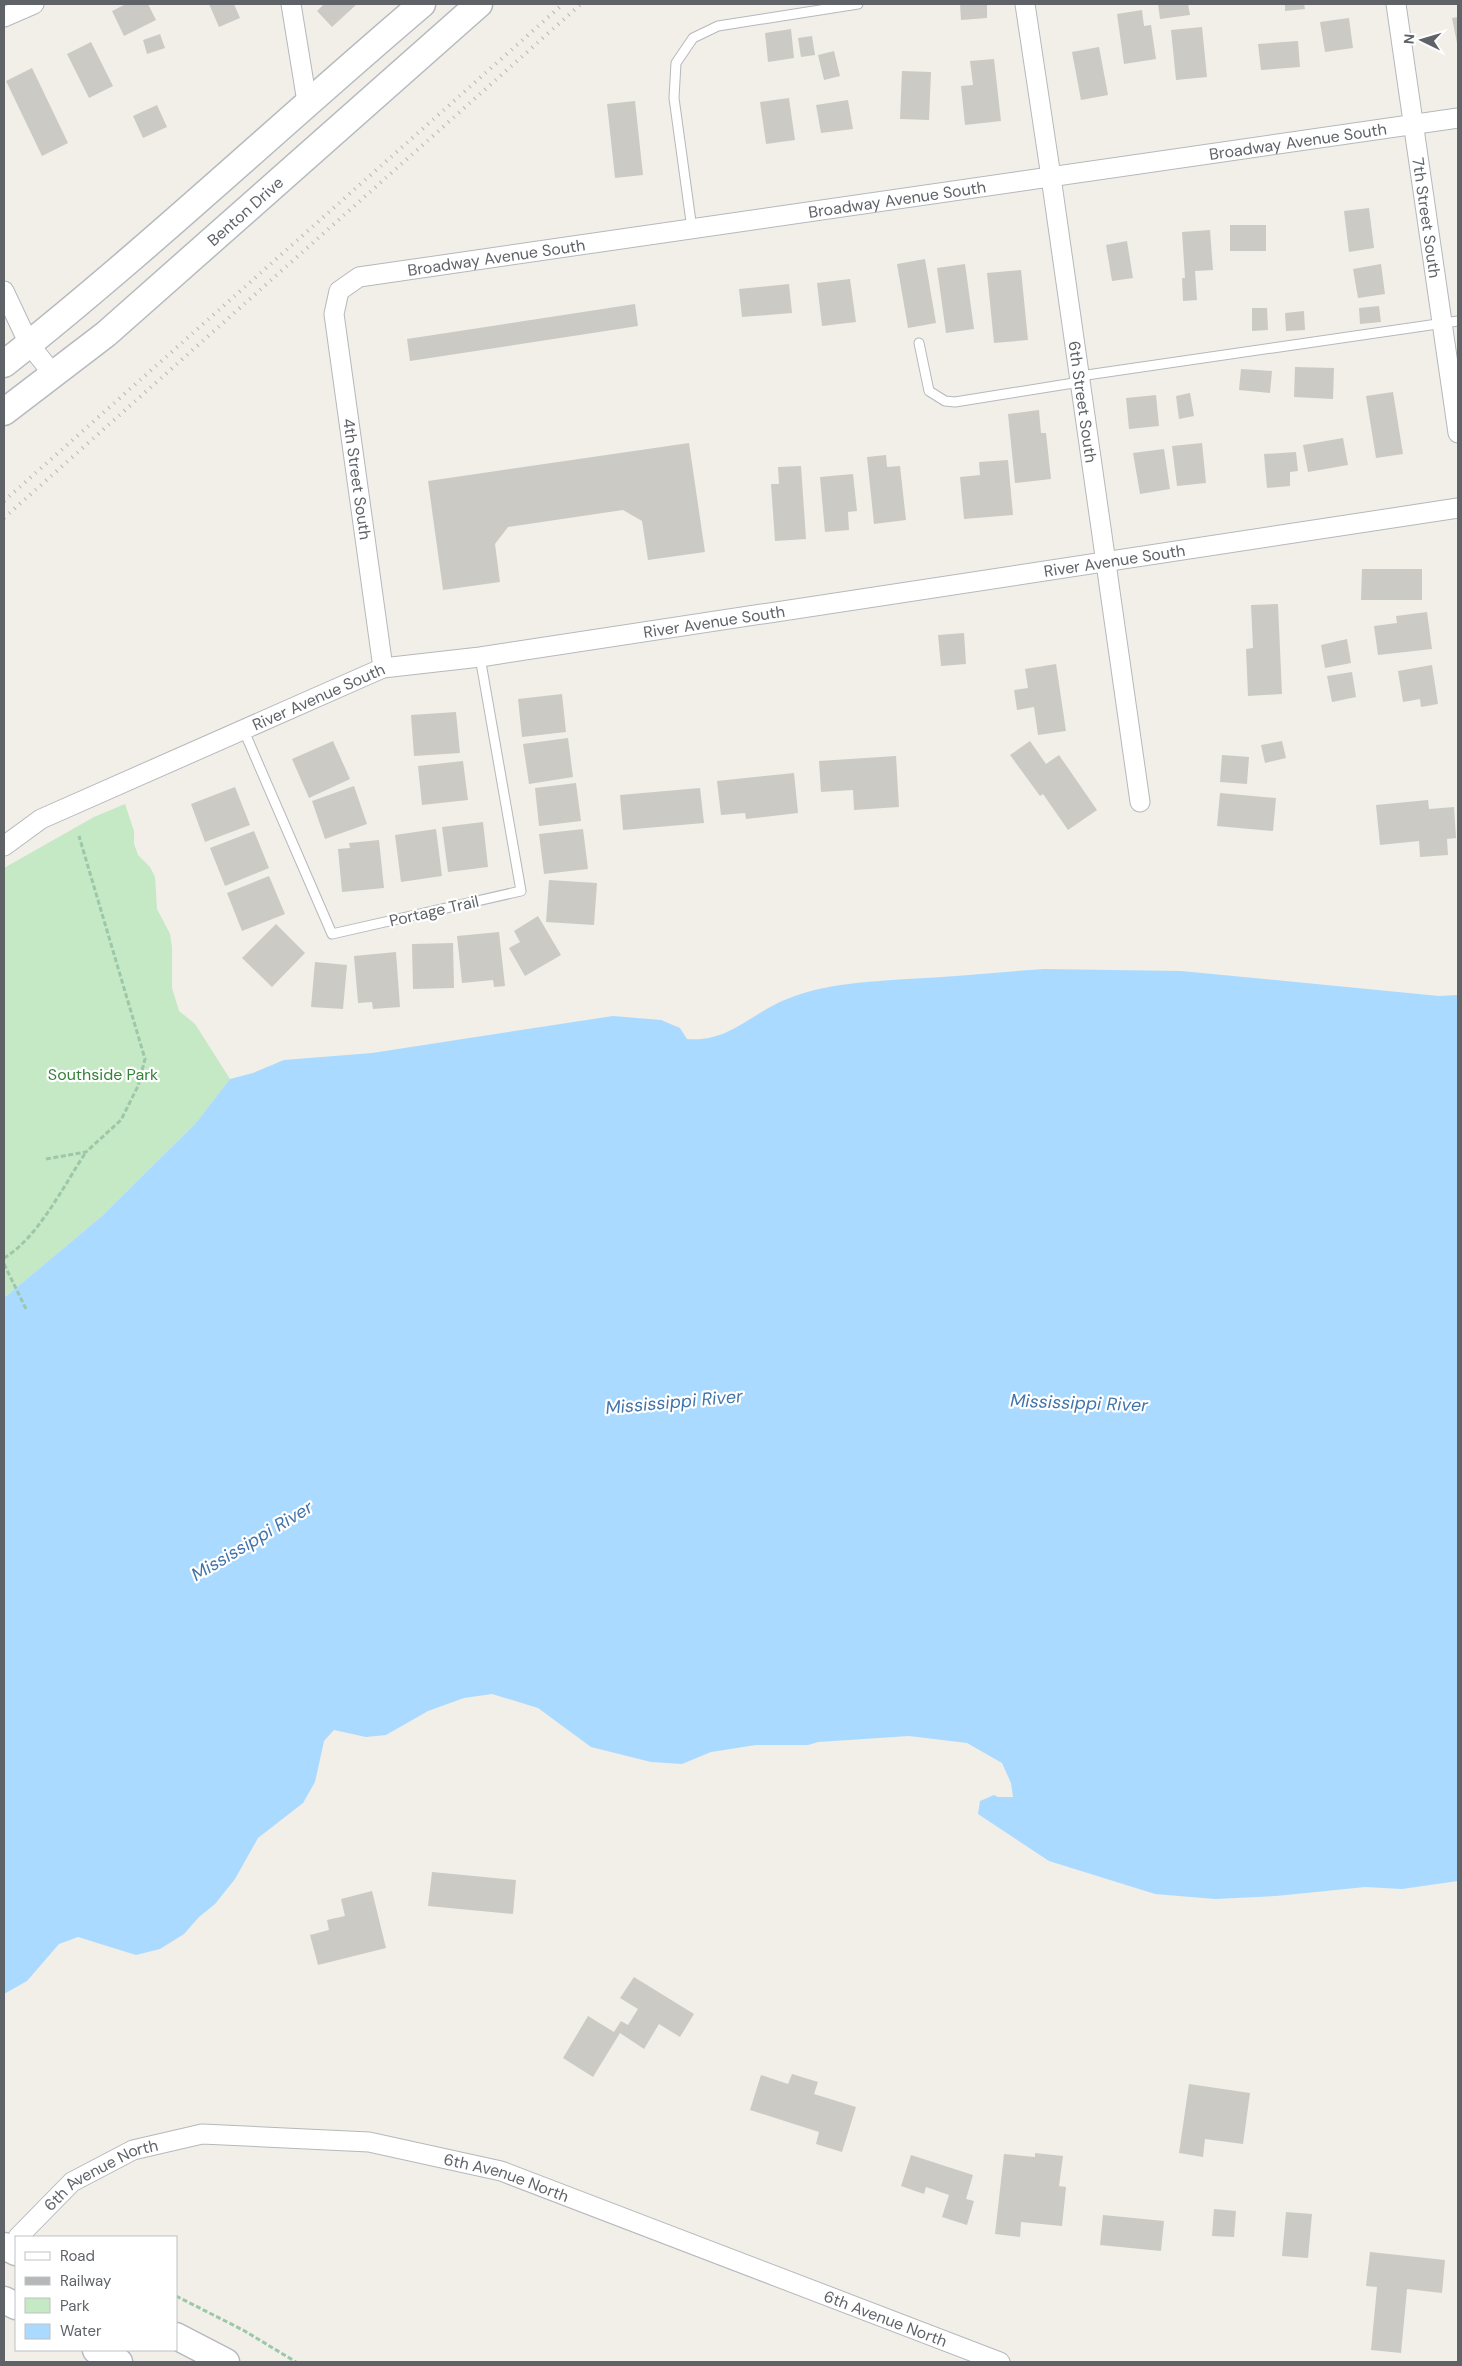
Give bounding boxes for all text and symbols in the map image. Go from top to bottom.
north arrow [1397,15,1447,65]
text: N [1400,33,1418,45]
street label: Broadway Avenue South [1208,118,1388,164]
street label: 7th Street South [1408,156,1446,279]
street label: Benton Drive [203,172,287,250]
street label: Broadway Avenue South [807,176,987,222]
street label: Broadway Avenue South [406,234,586,280]
street label: 6th Street South [1064,339,1102,464]
street label: 4th Street South [338,417,376,541]
street label: River Avenue South [1042,539,1187,581]
street label: River Avenue South [642,600,786,642]
street label: River Avenue South [249,658,388,735]
street label: Portage Trail [387,891,481,931]
park label: Southside Park [48,1064,158,1085]
water label: Mississippi River [604,1384,745,1420]
water label: Mississippi River [1010,1389,1150,1417]
water label: Mississippi River [187,1495,318,1587]
street label: 6th Avenue North [39,2134,160,2215]
street label: 6th Avenue North [442,2148,572,2207]
legend [15,2236,178,2351]
text: Road [60,2246,95,2266]
text: Railway [60,2271,112,2291]
street label: 6th Avenue North [821,2285,950,2351]
text: Park [60,2296,90,2316]
text: Water [60,2321,102,2341]

